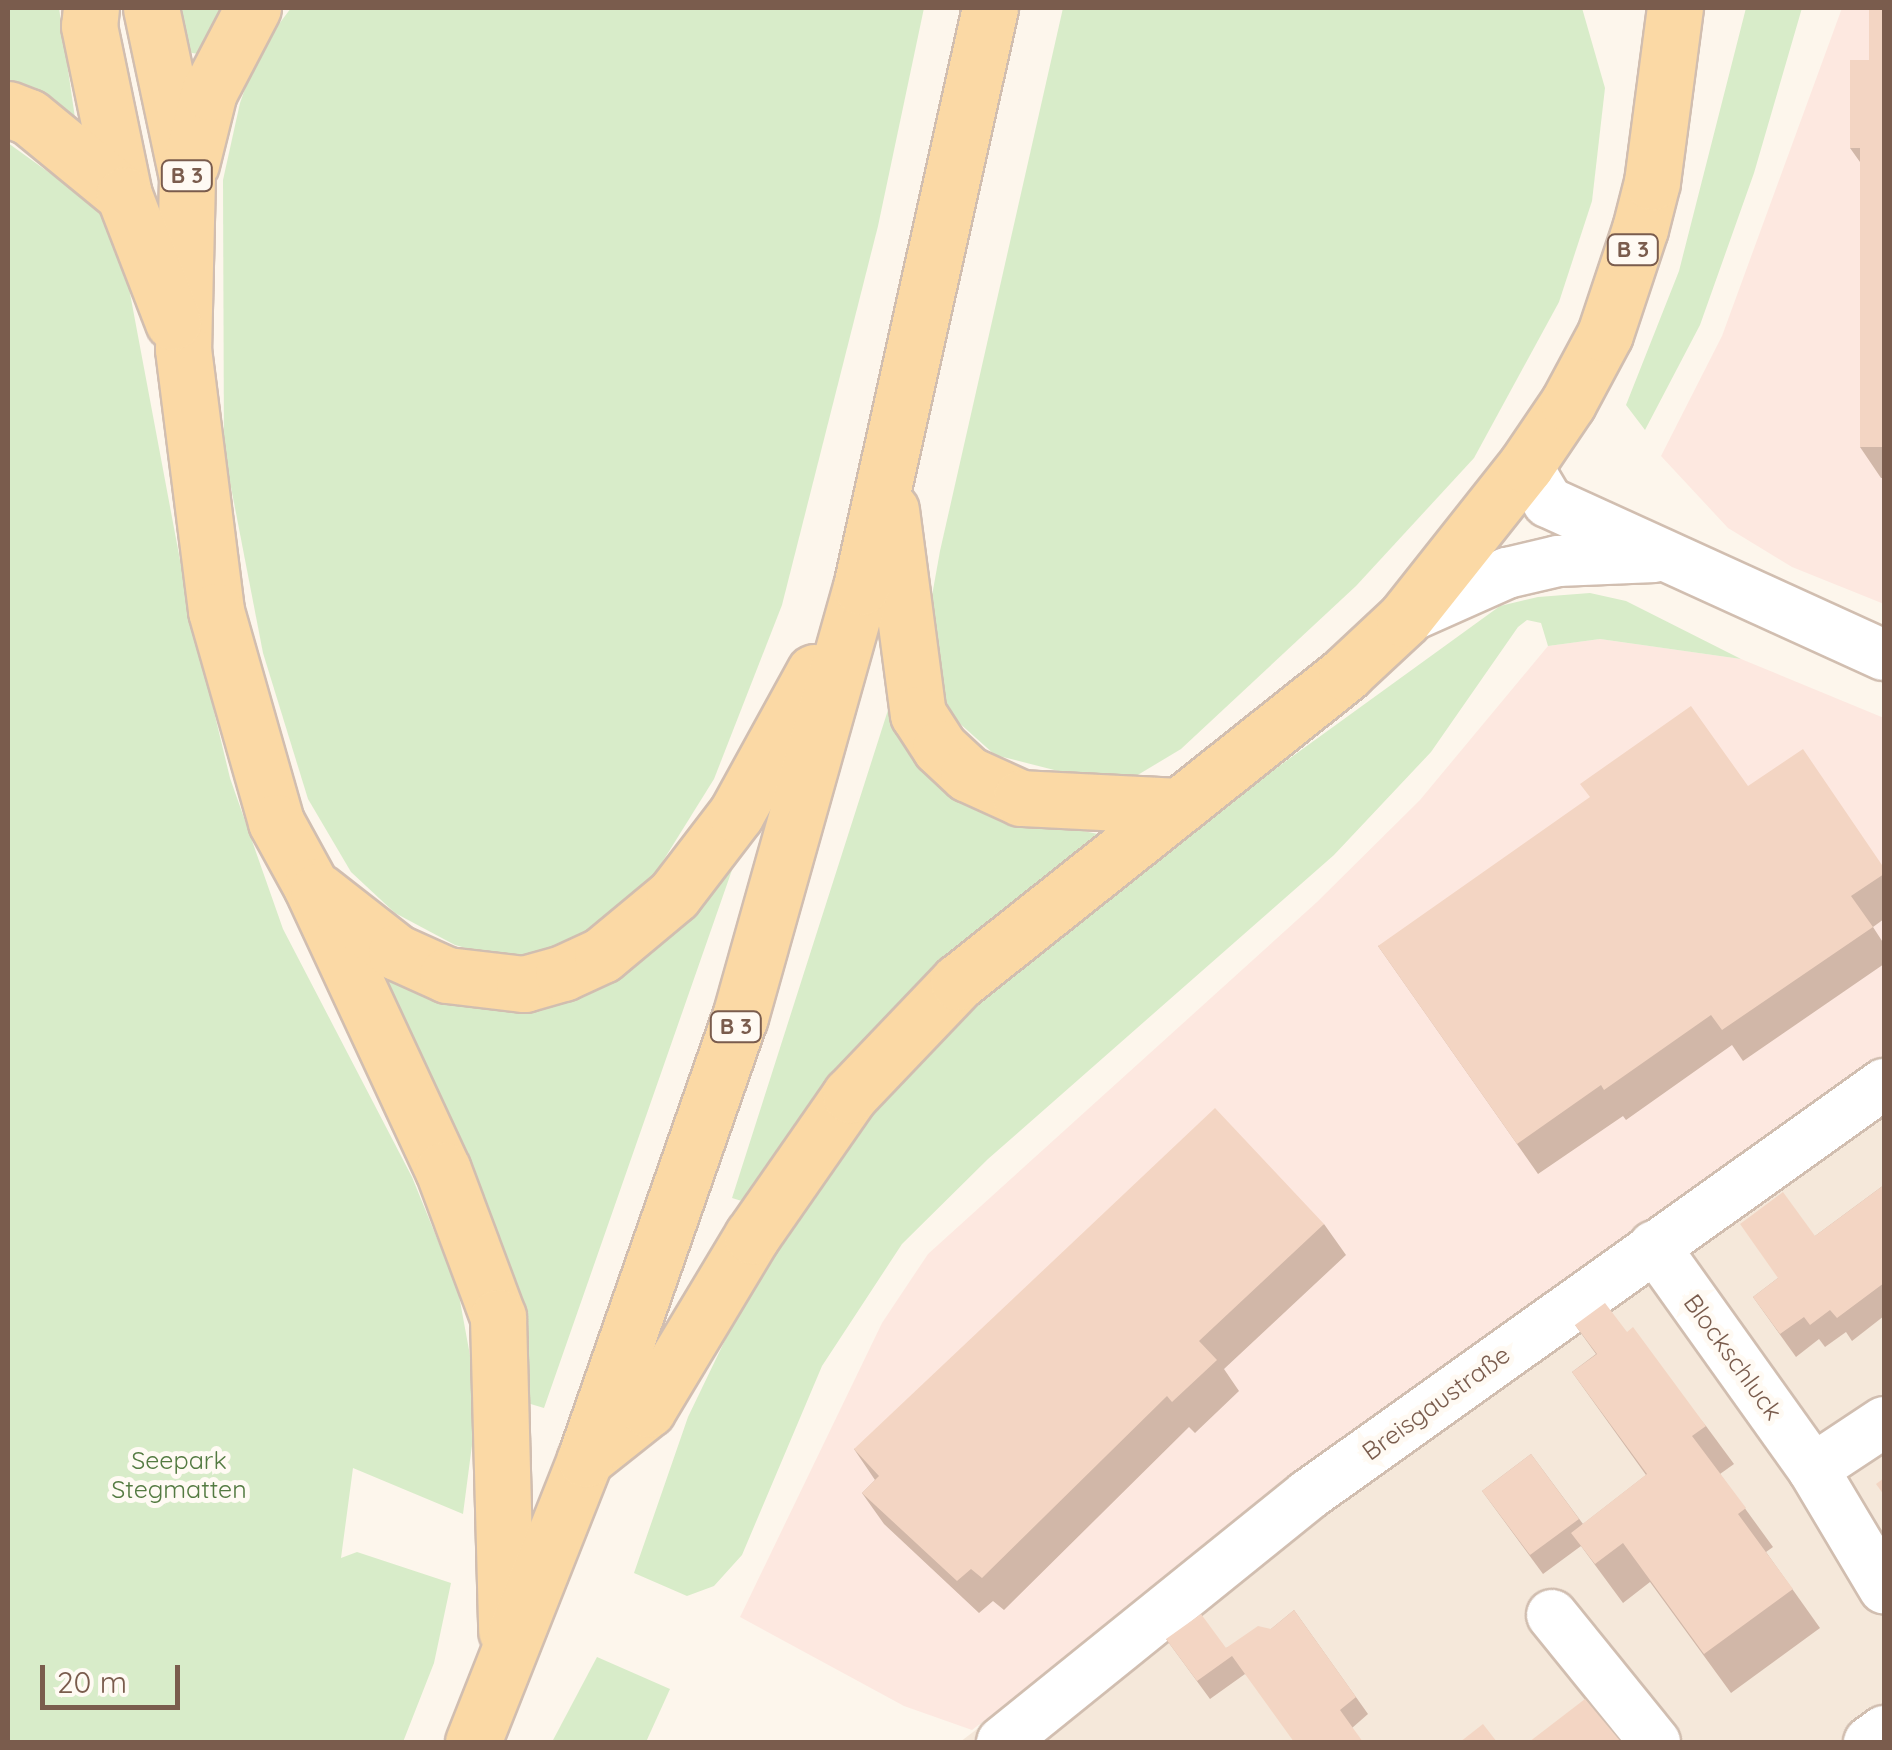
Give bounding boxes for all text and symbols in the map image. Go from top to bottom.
road number: B 3 [160,159,214,193]
road number: B 3 [1606,233,1660,267]
road number: B 3 [708,1010,764,1044]
street label: Blockschluck [1677,1288,1789,1426]
street label: Breisgaustraße [1356,1339,1516,1467]
park label: Seepark Stegmatten [111,1446,247,1505]
scale bar [45,1645,185,1707]
text: 20 m [57,1663,127,1701]

